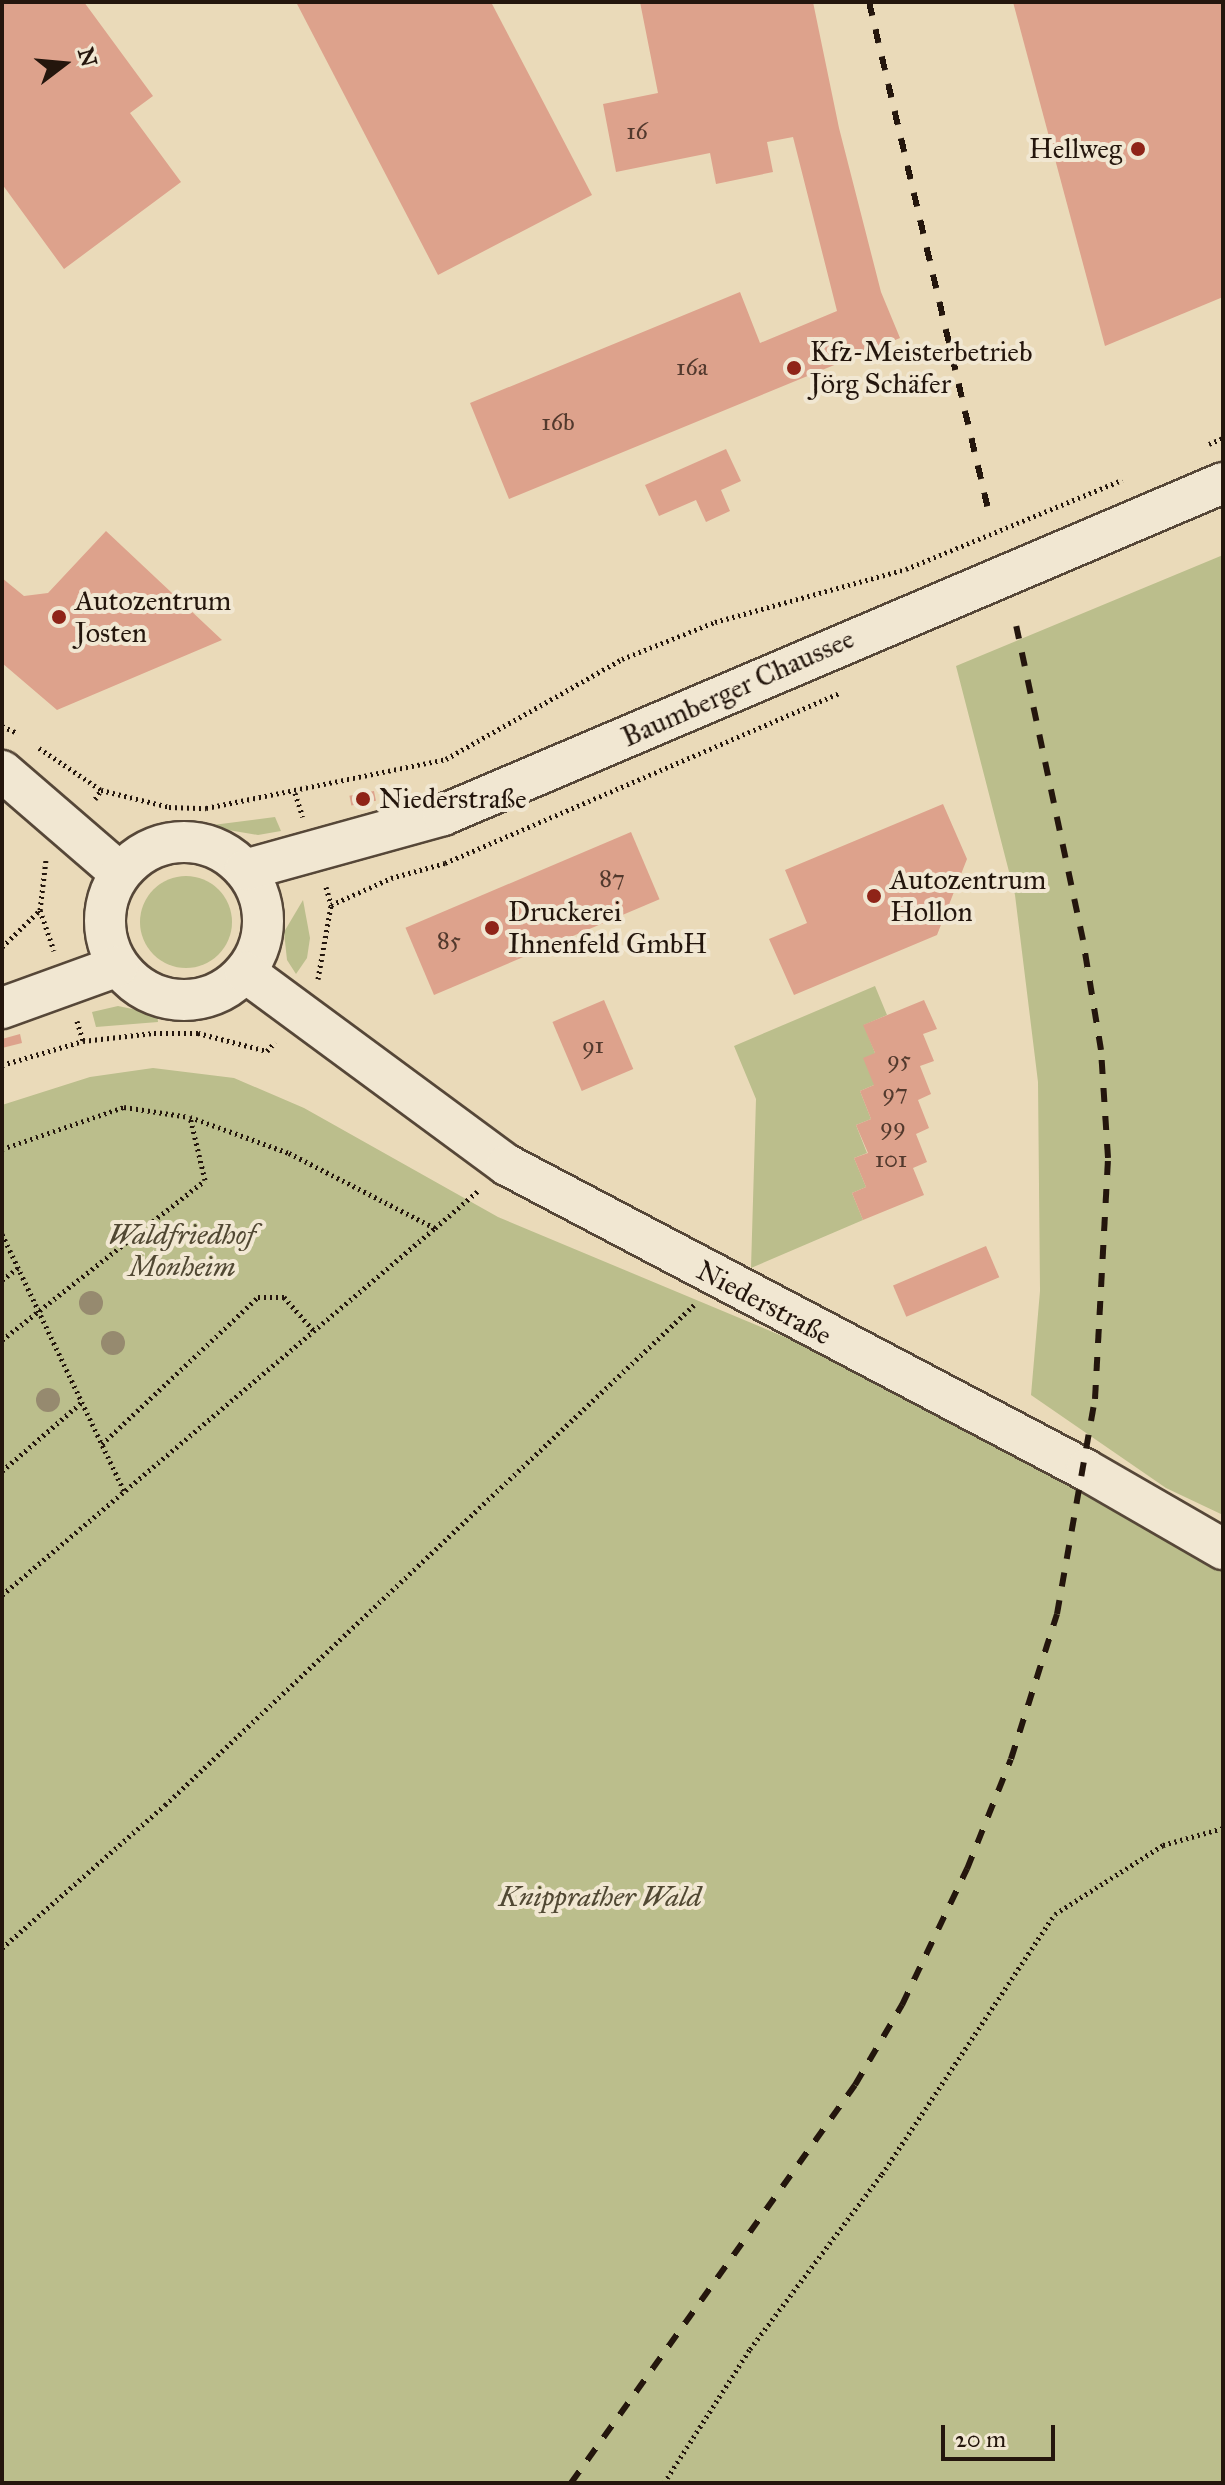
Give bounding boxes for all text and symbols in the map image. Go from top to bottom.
north arrow [24,24,104,104]
text: N [72,45,103,70]
house number: 16 [626,118,648,146]
place label: Hellweg [1029,132,1122,166]
marker: Hellweg [1129,140,1147,158]
place label: Kfz-Meisterbetrieb Jörg Schäfer [810,335,1032,401]
house number: 16a [676,354,708,382]
marker: Kfz-Meisterbetrieb Jörg Schäfer [785,359,803,377]
house number: 16b [541,409,575,437]
place label: Autozentrum Josten [75,584,231,650]
marker: Autozentrum Josten [50,608,68,626]
street label: Baumberger Chaussee [617,622,859,754]
place label: Niederstraße [379,782,527,816]
marker: Niederstraße [354,790,372,808]
place label: Autozentrum Hollon [890,863,1046,929]
house number: 87 [599,865,625,893]
marker: Autozentrum Hollon [865,887,883,905]
place label: Druckerei Ihnenfeld GmbH [508,895,707,961]
marker: Druckerei Ihnenfeld GmbH [483,919,501,937]
house number: 85 [437,927,461,955]
house number: 91 [582,1032,604,1060]
house number: 95 [887,1046,911,1074]
house number: 97 [882,1079,908,1107]
house number: 99 [880,1113,906,1141]
house number: 101 [875,1146,907,1174]
park label: Waldfriedhof Monheim [109,1218,255,1284]
street label: Niederstraße [691,1253,837,1353]
park label: Knipprather Wald [499,1880,701,1914]
scale bar [945,2409,1059,2459]
text: 20 m [955,2424,1006,2454]

